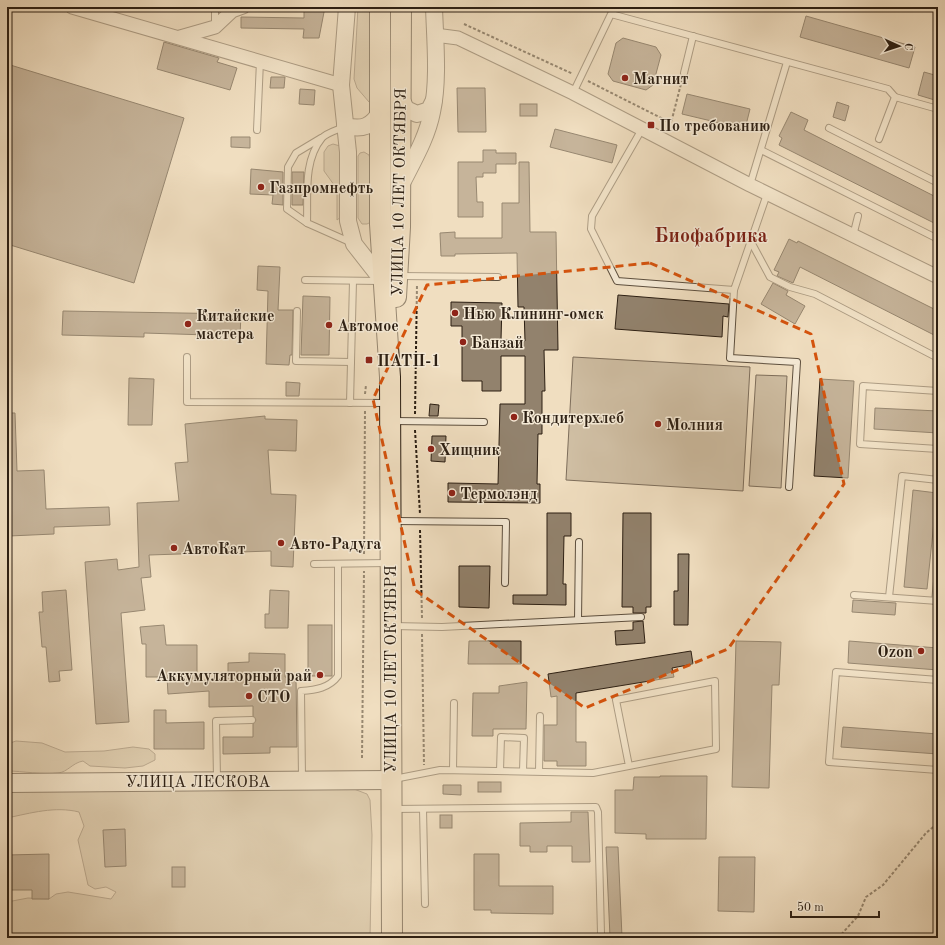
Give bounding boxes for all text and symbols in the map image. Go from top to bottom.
north arrow [879,26,919,66]
text: С [902,43,913,50]
place label: Магнит [633,72,689,88]
marker: Магнит [620,73,630,83]
street label: УЛИЦА 10 ЛЕТ ОКТЯБРЯ [390,88,410,296]
place label: По требованию [659,119,770,135]
marker: По требованию [646,120,656,130]
place label: Газпромнефть [269,181,373,197]
marker: Газпромнефть [256,182,266,192]
district label: Биофабрика [654,227,768,247]
place label: Нью Клининг-омск [463,307,604,323]
marker: Нью Клининг-омск [450,308,460,318]
place label: Китайские мастера [196,309,275,343]
marker: Китайские мастера [183,319,193,329]
place label: Автомое [337,319,399,335]
marker: Автомое [324,320,334,330]
place label: Банзай [471,336,524,352]
marker: Банзай [458,337,468,347]
place label: ПАТП-1 [377,354,441,370]
marker: ПАТП-1 [364,355,374,365]
place label: Кондитерхлеб [522,411,624,427]
marker: Кондитерхлеб [509,412,519,422]
place label: Молния [666,418,723,434]
marker: Молния [653,419,663,429]
place label: Хищник [439,443,500,459]
marker: Хищник [426,444,436,454]
place label: Термолэнд [460,487,538,503]
marker: Термолэнд [447,488,457,498]
place label: Авто-Радуга [289,537,381,553]
marker: Авто-Радуга [276,538,286,548]
place label: АвтоКат [182,542,246,558]
marker: АвтоКат [169,543,179,553]
street label: УЛИЦА 10 ЛЕТ ОКТЯБРЯ [384,565,400,773]
place label: Ozon [877,645,913,661]
marker: Ozon [916,646,926,656]
place label: Аккумуляторный рай [156,669,312,685]
marker: Аккумуляторный рай [315,670,325,680]
place label: СТО [257,690,290,706]
marker: СТО [244,691,254,701]
street label: УЛИЦА ЛЕСКОВА [126,775,270,791]
scale bar [791,893,879,919]
text: 50 m [797,901,824,914]

